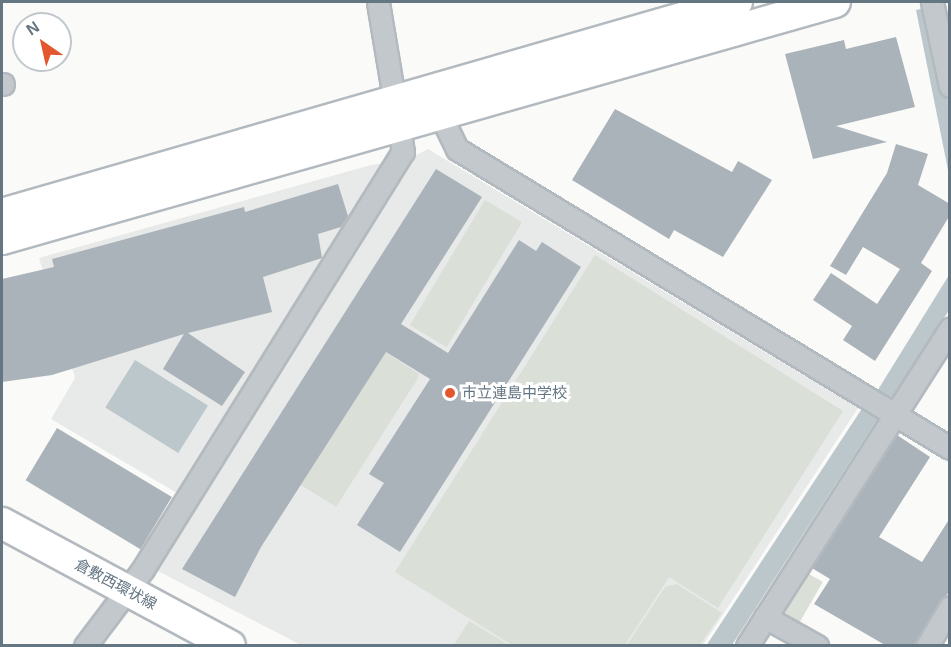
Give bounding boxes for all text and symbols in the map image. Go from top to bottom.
north arrow [12,12,72,72]
text: N [23,18,42,39]
place label: 市立連島中学校 [462,384,567,402]
marker: 市立連島中学校 [443,386,457,400]
street label: 倉敷西環状線 [72,555,160,613]

